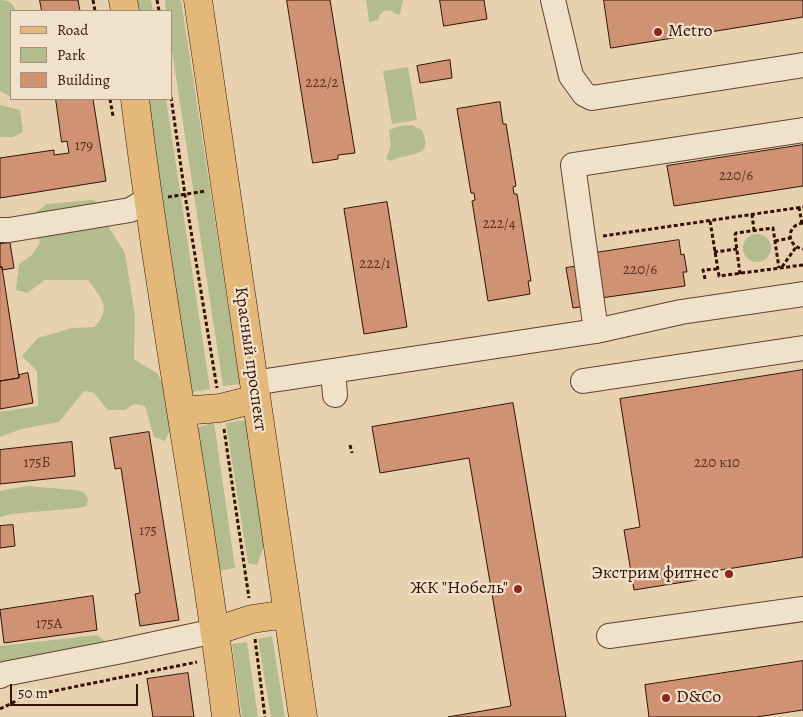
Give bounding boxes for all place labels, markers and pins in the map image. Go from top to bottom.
place label: Metro [668,21,713,43]
marker: Metro [652,26,664,38]
place label: Экстрим фитнес [592,563,719,585]
marker: Экстрим фитнес [723,568,735,580]
place label: ЖК "Нобель" [410,578,508,600]
marker: ЖК "Нобель" [512,583,524,595]
place label: D&Co [676,687,721,709]
marker: D&Co [660,692,672,704]

